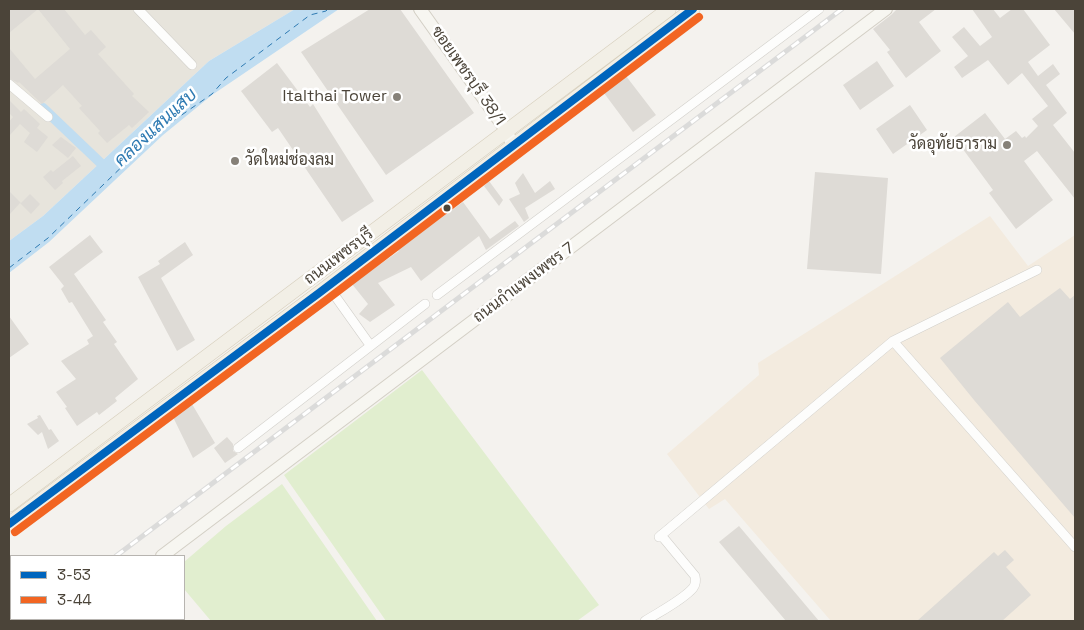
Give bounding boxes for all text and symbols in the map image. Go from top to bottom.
street label: ซอยเพชรบุรี 38/1 [427,23,509,129]
water label: คลองแสนแสบ [110,84,202,172]
place label: Italthai Tower [283,87,387,107]
marker: Italthai Tower [391,91,403,103]
place label: วัดอุทัยธาราม [909,135,997,155]
marker: วัดอุทัยธาราม [1001,139,1013,151]
place label: วัดใหม่ช่องลม [245,151,334,171]
marker: วัดใหม่ช่องลม [229,155,241,167]
unlabelled marker [442,203,452,213]
street label: ถนนเพชรบุรี [301,225,377,289]
street label: ถนนกำแพงเพชร 7 [470,239,578,327]
legend [10,555,185,620]
text: 3-53 [57,565,91,584]
text: 3-44 [57,590,92,609]

